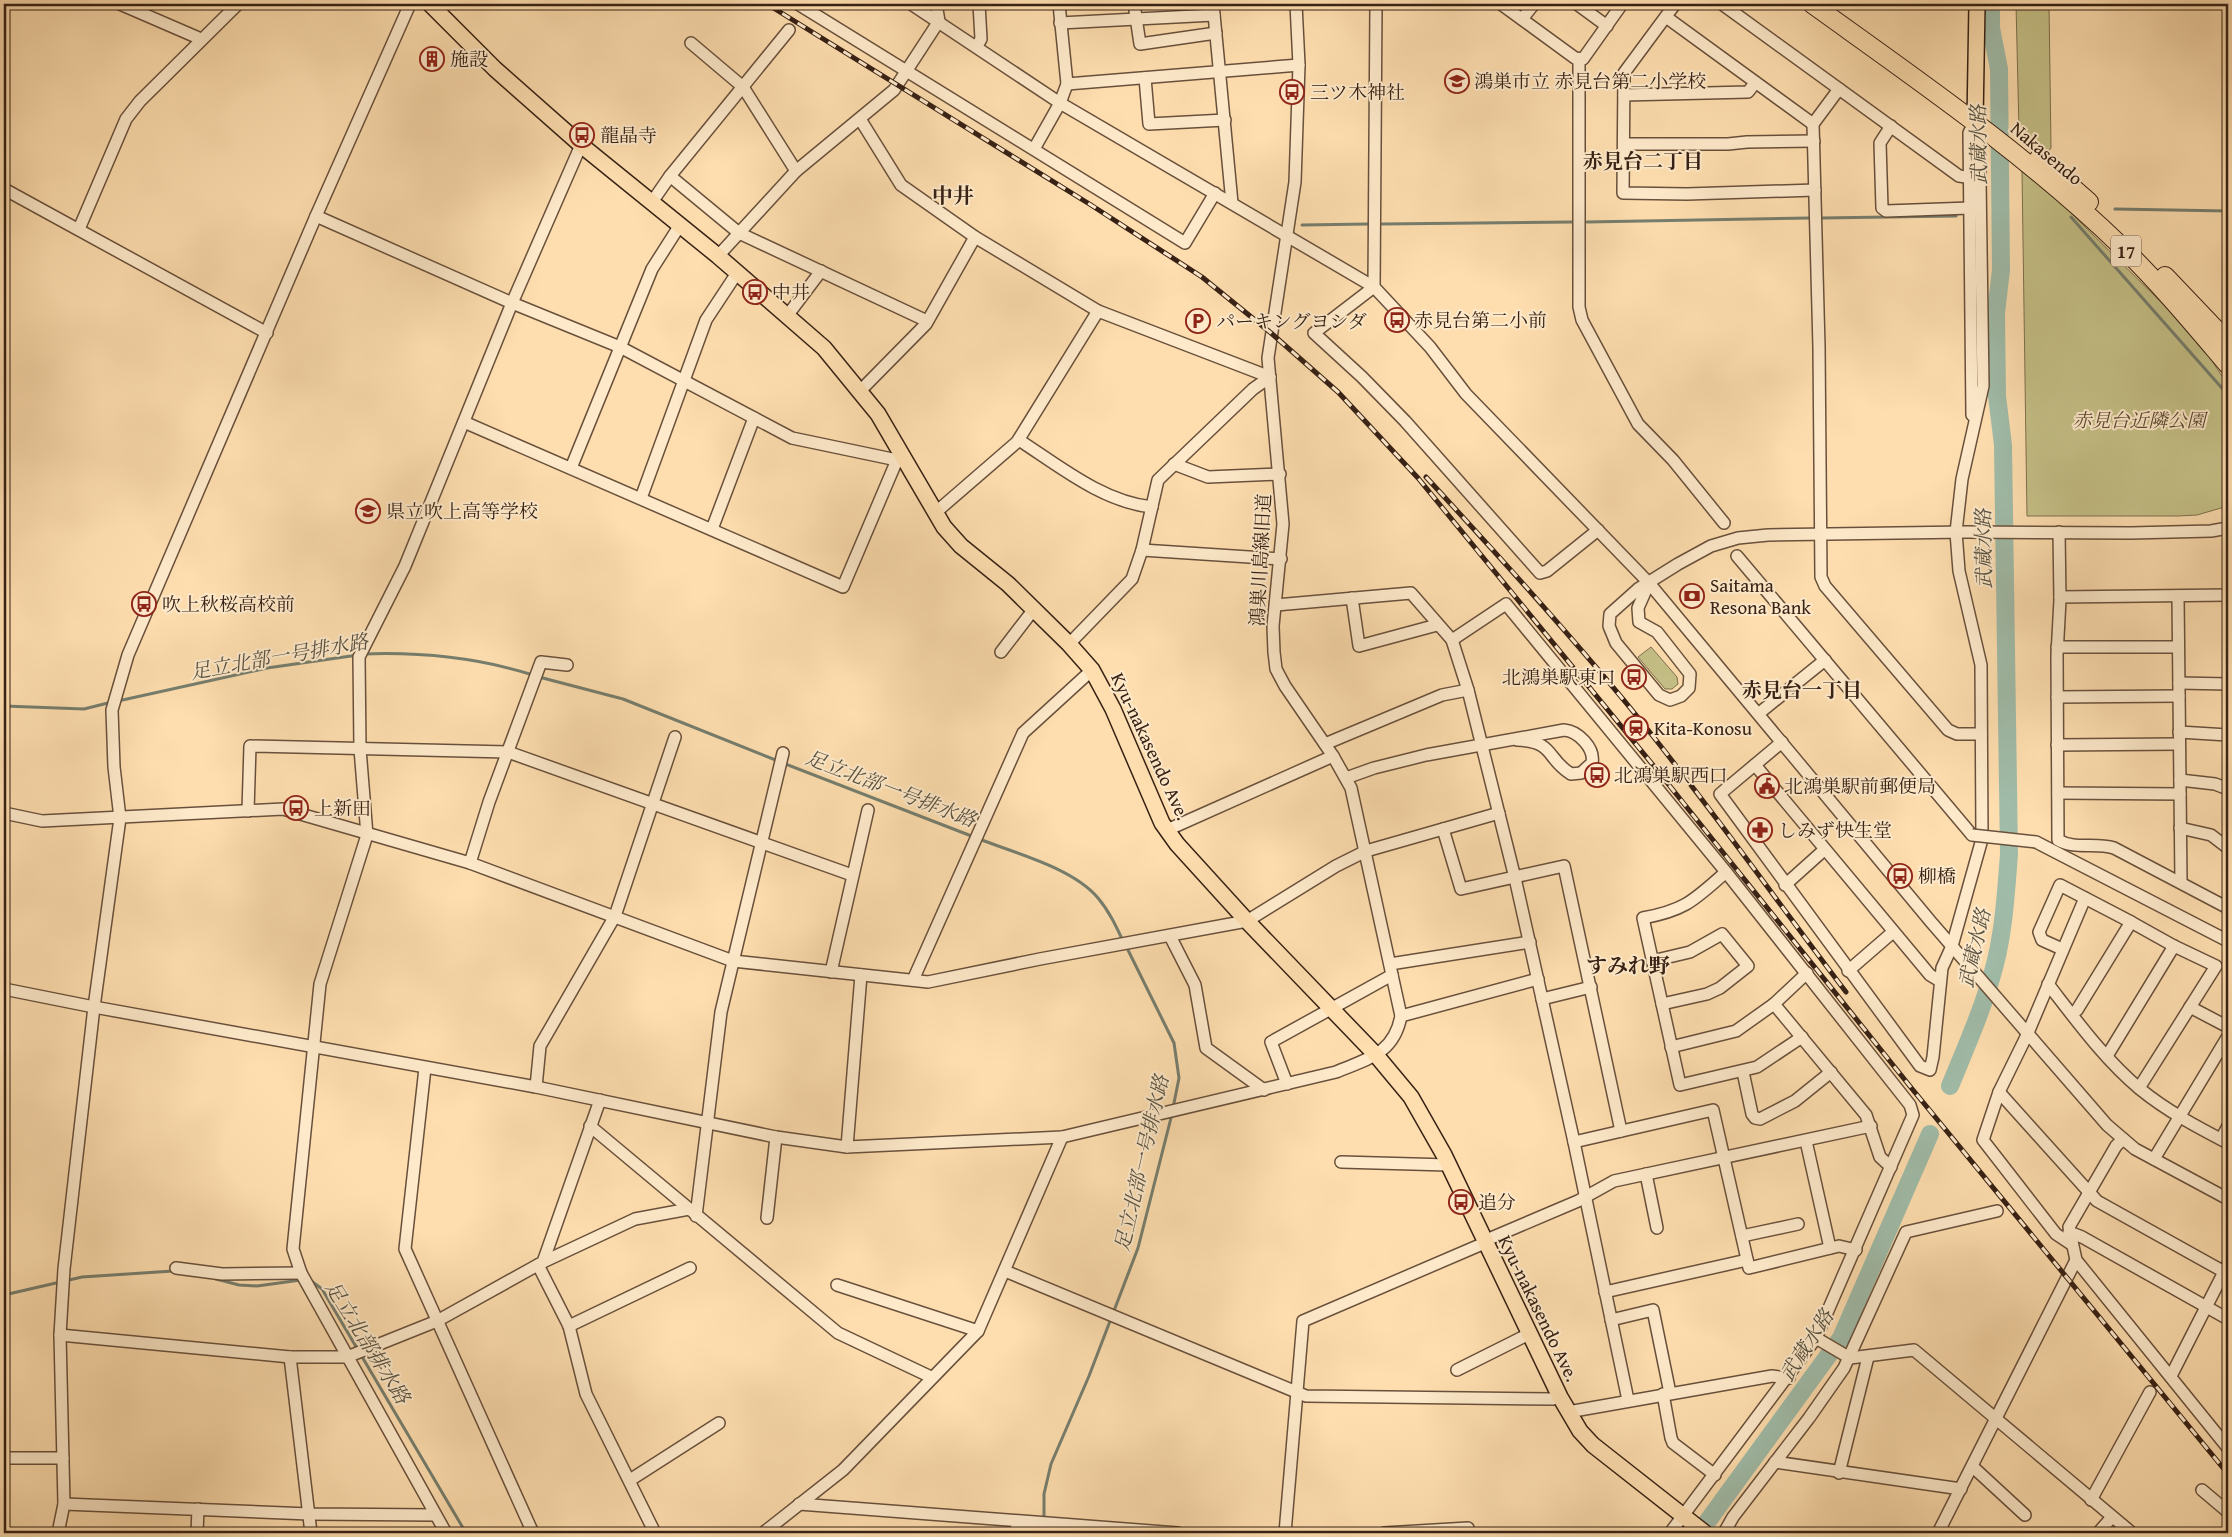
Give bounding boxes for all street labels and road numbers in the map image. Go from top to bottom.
street label: Nakasendo [2005,114,2089,192]
road number: 17 [2111,236,2141,266]
street label: 鴻巣川島線旧道 [1243,493,1277,627]
street label: Kyu-nakasendo Ave. [1104,668,1198,824]
street label: Kyu-nakasendo Ave. [1491,1230,1587,1386]

